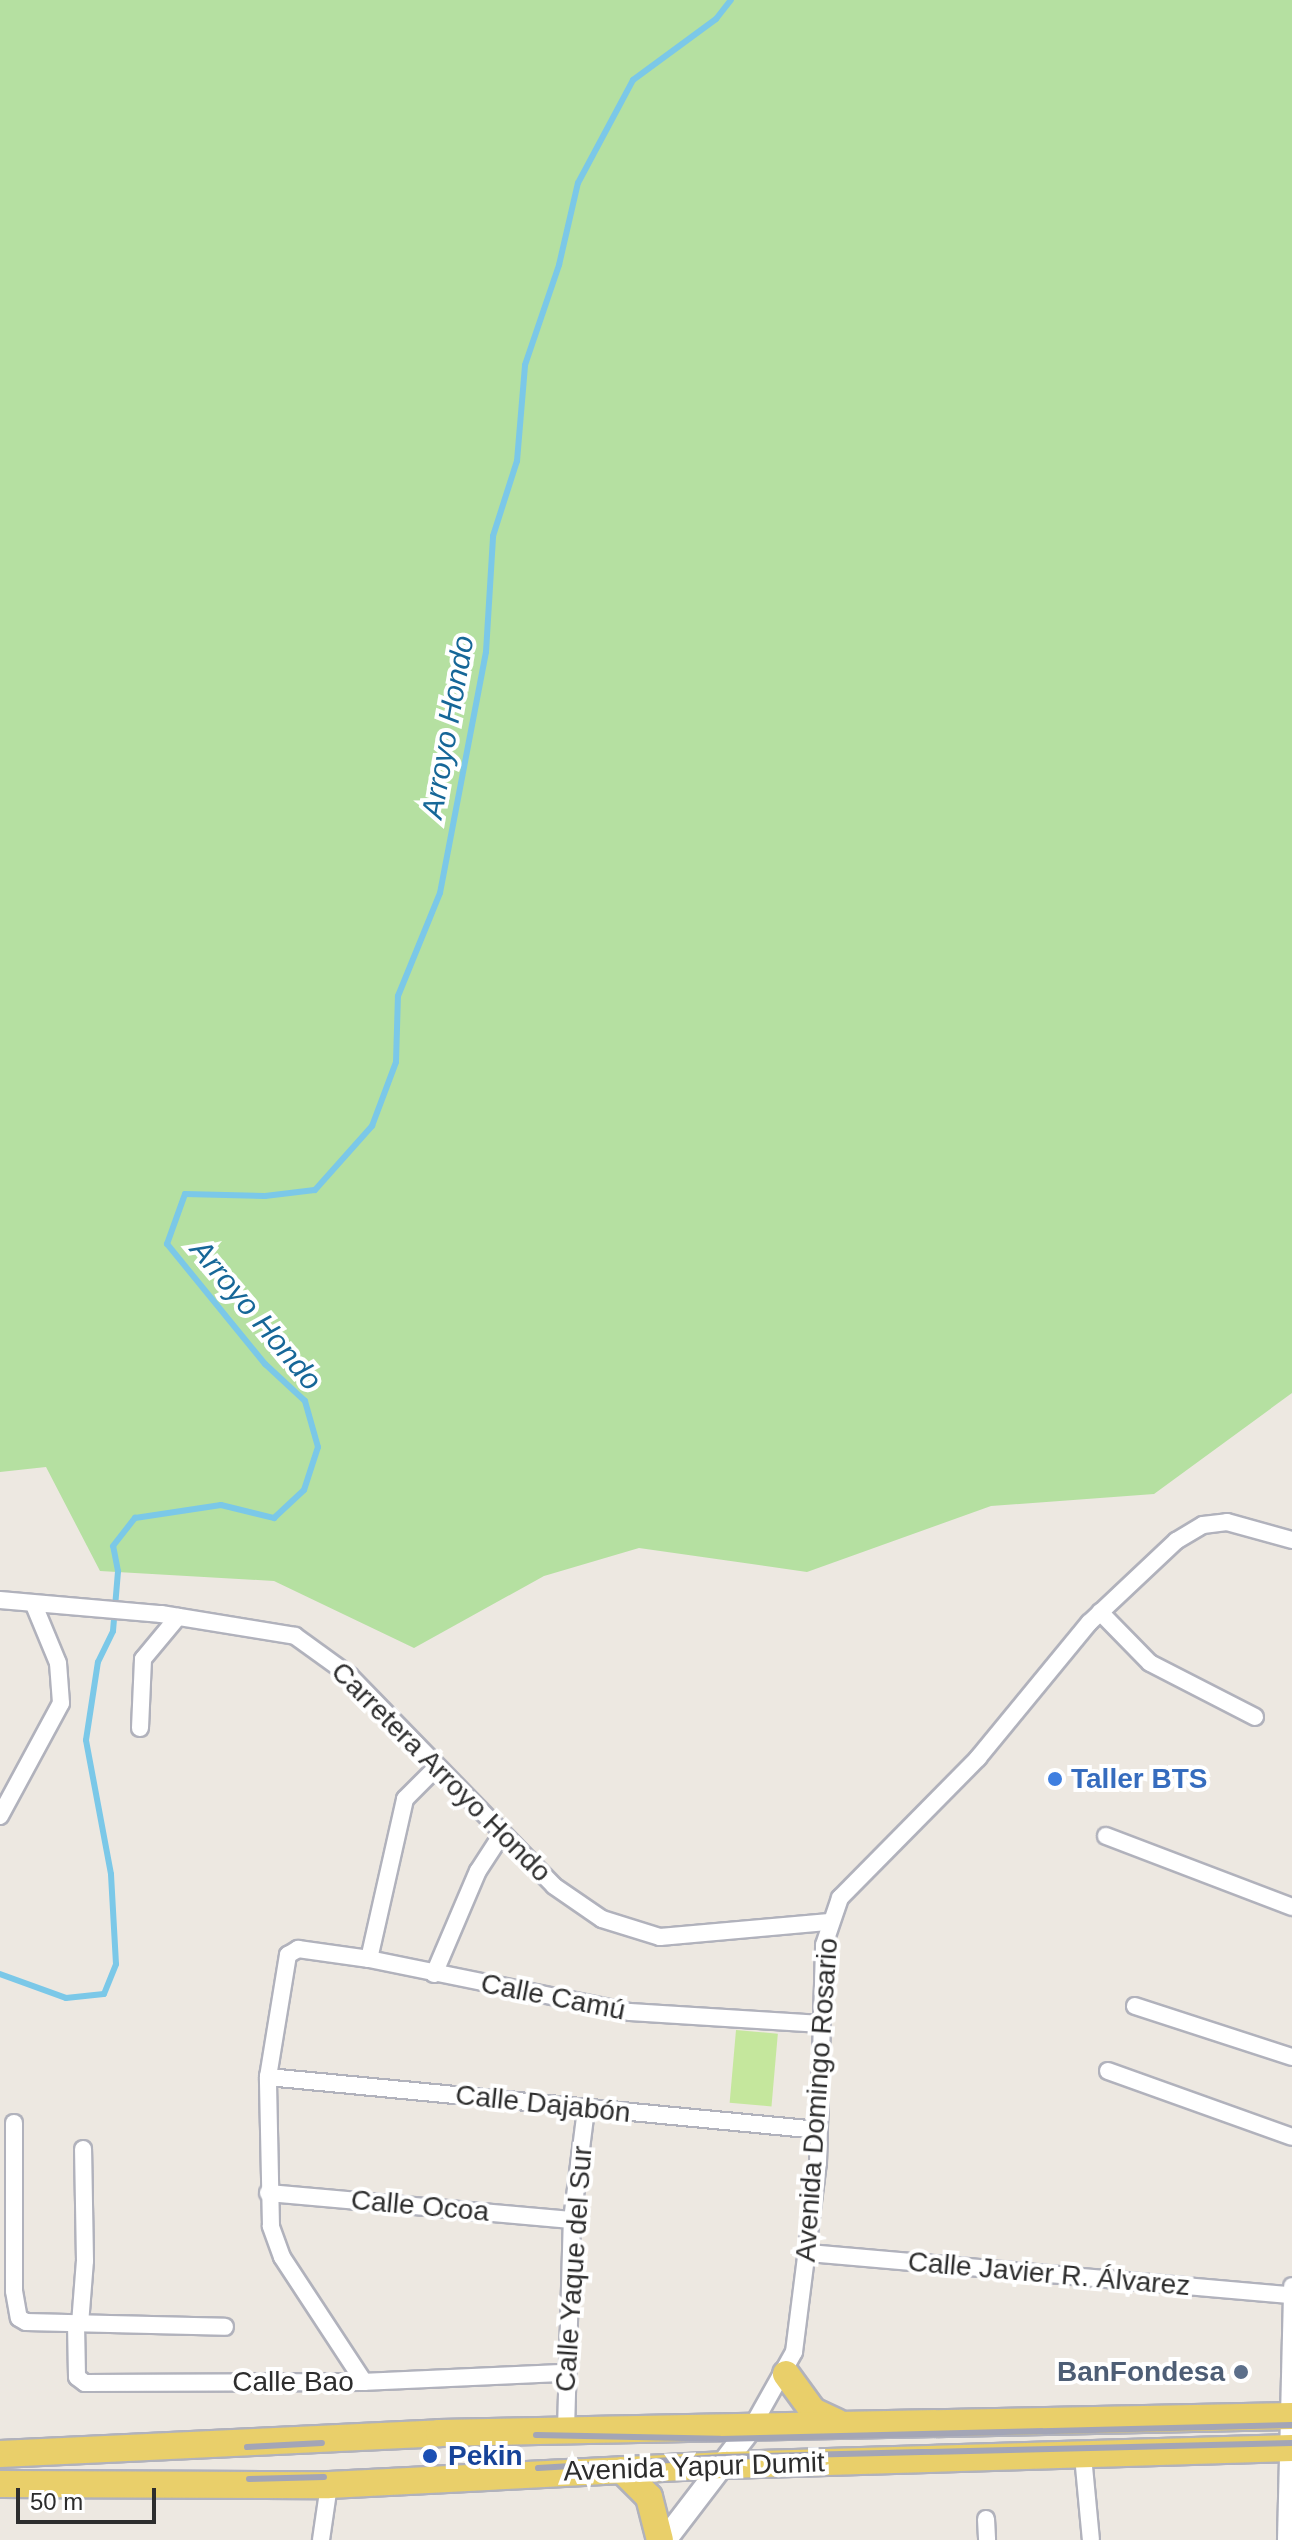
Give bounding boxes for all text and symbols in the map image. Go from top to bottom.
water label: Arroyo Hondo [414,633,482,821]
water label: Arroyo Hondo [183,1233,329,1397]
street label: Carretera Arroyo Hondo [323,1654,559,1890]
place label: Taller BTS [1071,1762,1207,1796]
marker: Taller BTS [1046,1770,1064,1788]
street label: Avenida Domingo Rosario [789,1937,845,2263]
street label: Calle Camú [478,1967,628,2027]
street label: Calle Dajabón [454,2078,632,2130]
street label: Calle Yaque del Sur [549,2145,599,2393]
street label: Calle Ocoa [350,2183,490,2229]
street label: Calle Javier R. Álvarez [906,2245,1192,2303]
place label: BanFondesa [1057,2355,1225,2389]
marker: BanFondesa [1232,2363,1250,2381]
street label: Calle Bao [232,2365,354,2399]
place label: Pekin [448,2439,523,2473]
marker: Pekin [419,2445,441,2467]
street label: Avenida Yapur Dumit [562,2446,826,2488]
scale bar [20,2472,160,2522]
text: 50 m [30,2488,83,2515]

